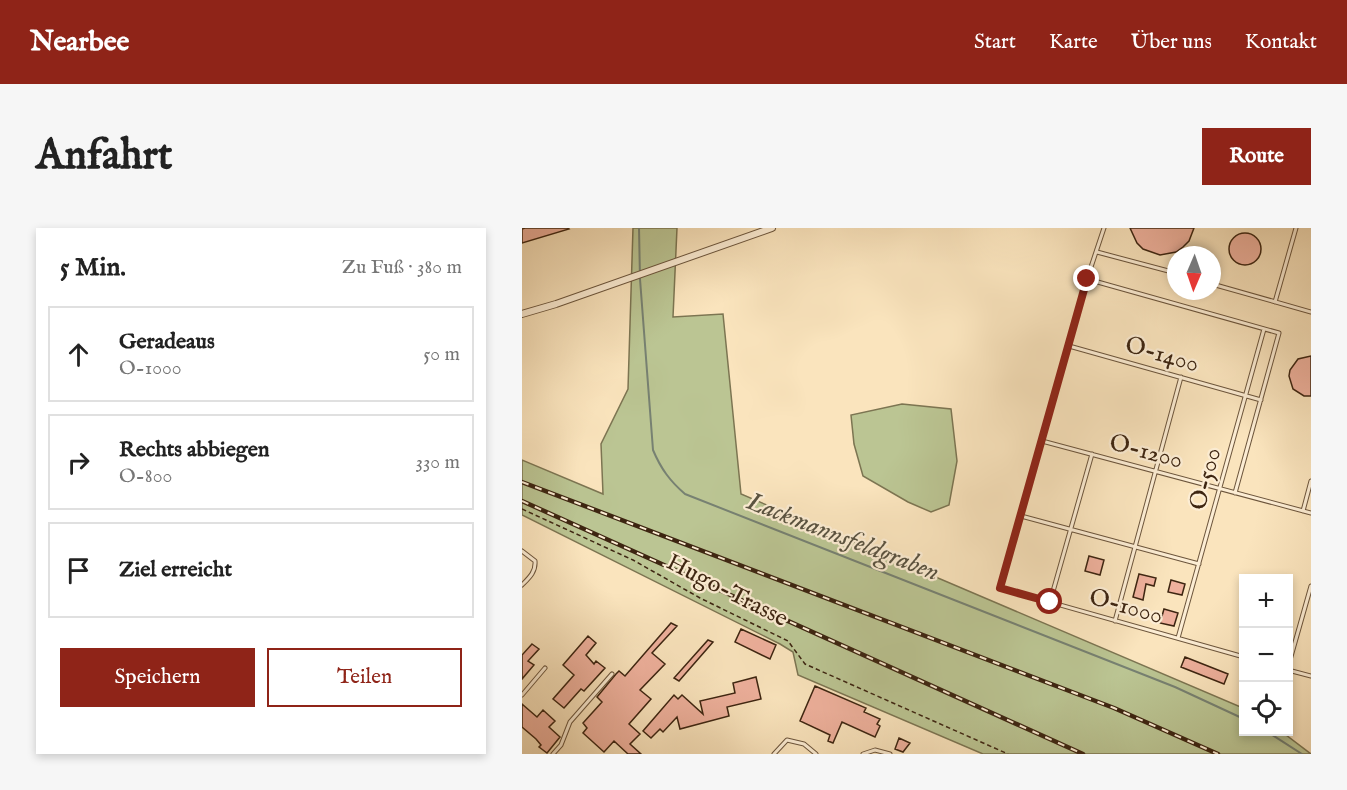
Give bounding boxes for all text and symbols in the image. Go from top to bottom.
text: Nearbee [30,25,129,60]
text: Start [974,29,1016,56]
text: Karte [1049,29,1098,56]
text: Über uns [1131,29,1212,56]
text: Kontakt [1245,29,1317,56]
button: Route [1202,128,1311,185]
text: Anfahrt [36,130,172,183]
north arrow [1167,246,1221,300]
text: 5 Min. [60,251,126,284]
text: Zu Fuß · 380 m [342,255,462,280]
route end [1073,265,1099,291]
text: Geradeaus [119,328,215,356]
street label: O-1400 [1122,330,1202,380]
icon: ahead [62,338,95,371]
text: 50 m [423,342,460,367]
text: O-1000 [119,356,182,381]
street label: O-1200 [1106,427,1186,477]
text: Rechts abbiegen [119,436,269,464]
street label: O-500 [1183,444,1229,514]
icon: right [62,446,95,479]
text: 330 m [415,450,460,475]
text: O-800 [119,464,172,489]
water label: Lackmannsfeldgraben [741,485,944,590]
street label: Hugo-Trasse [661,547,793,635]
icon: arrive [62,554,95,587]
text: Ziel erreicht [119,556,232,584]
map controls [1239,574,1293,736]
button: + [1239,574,1293,628]
street label: O-1000 [1086,582,1166,632]
route start [1036,588,1062,614]
button: − [1239,628,1293,682]
button: Speichern [60,648,255,707]
button: Teilen [267,648,462,707]
button: locate [1239,682,1293,736]

